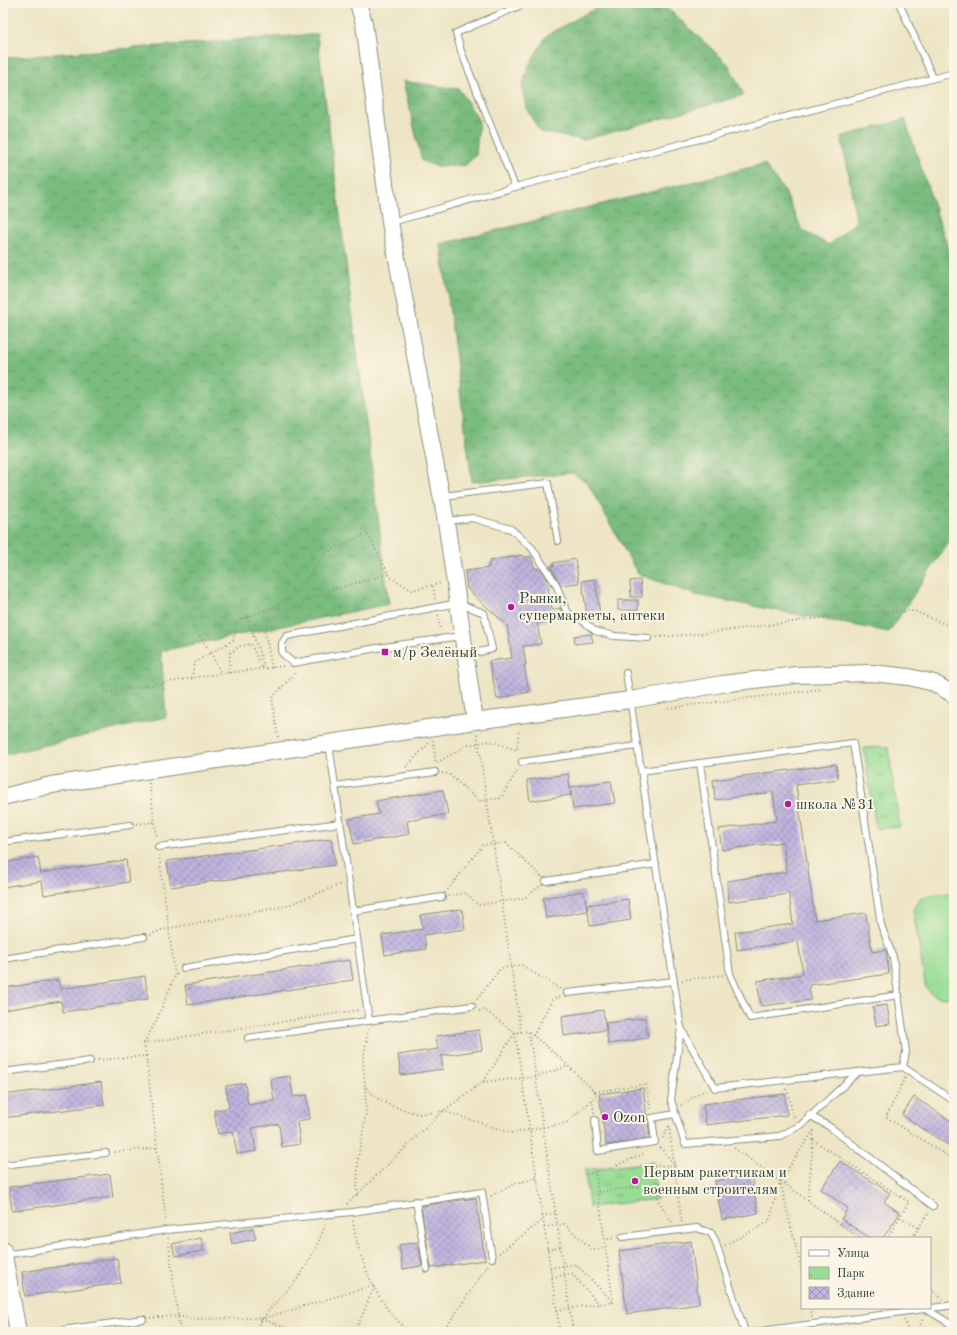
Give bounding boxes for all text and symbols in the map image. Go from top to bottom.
place label: Рынки, супермаркеты, аптеки [519,592,665,624]
marker: Рынки, супермаркеты, аптеки [506,602,516,612]
place label: м/р Зелёный [393,646,477,661]
marker: м/р Зелёный [380,647,390,657]
place label: школа №31 [796,798,875,813]
marker: школа №31 [783,799,793,809]
place label: Ozon [613,1111,646,1126]
marker: Ozon [600,1112,610,1122]
place label: Первым ракетчикам и военным строителям [643,1166,787,1198]
marker: Первым ракетчикам и военным строителям [630,1176,640,1186]
legend [801,1237,931,1309]
text: Улица [837,1248,870,1260]
text: Парк [837,1268,865,1280]
text: Здание [837,1288,875,1300]

